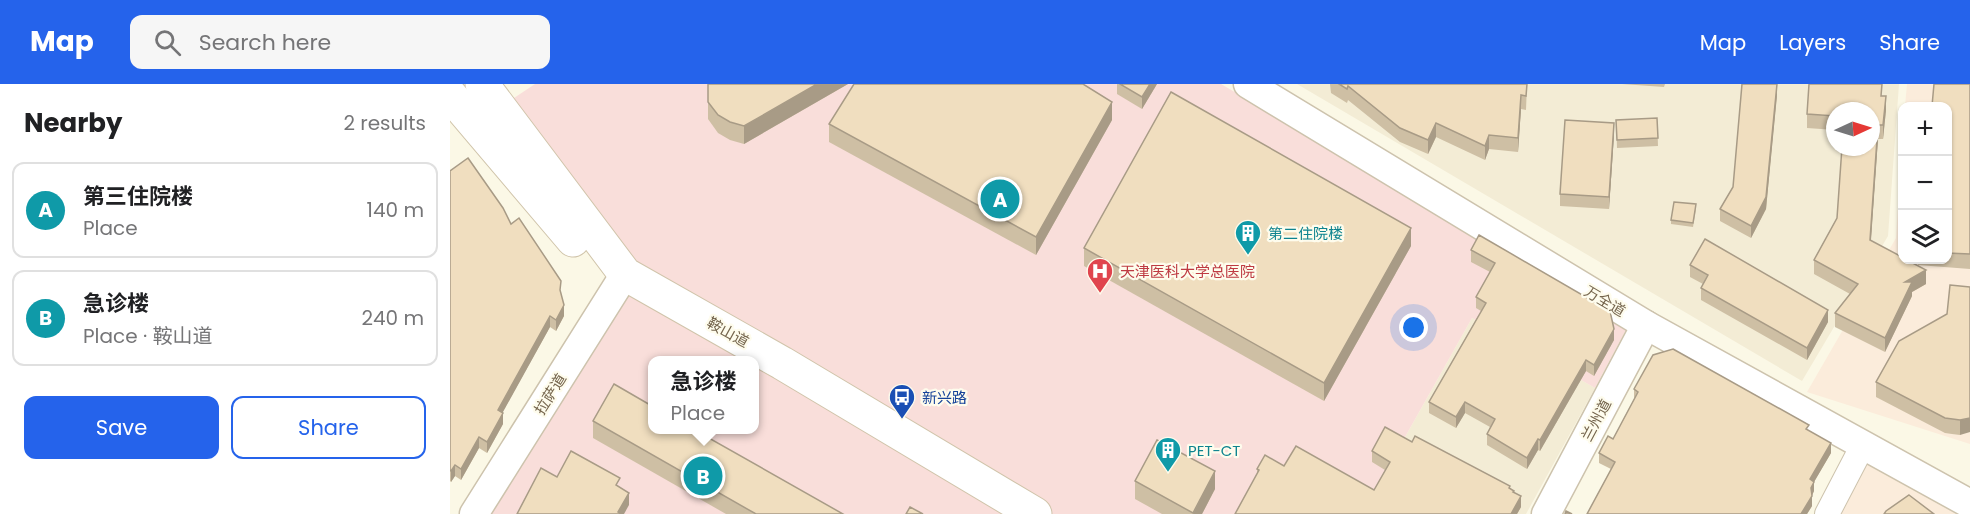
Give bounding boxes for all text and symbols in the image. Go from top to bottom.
search box [130,15,550,69]
text: Map [30,22,94,61]
icon: search [151,26,184,59]
text: Search here [199,27,331,58]
text: Map [1700,28,1746,57]
text: Layers [1779,28,1846,57]
text: Share [1879,28,1940,57]
north arrow [1826,102,1880,156]
map controls [1898,102,1952,264]
button: + [1898,102,1952,156]
text: Nearby [24,105,122,141]
text: 2 results [343,109,426,137]
button: − [1898,156,1952,210]
pin: A [980,176,1020,222]
text: 第三住院楼 [83,181,193,212]
text: A [38,196,53,224]
text: 140 m [367,196,424,224]
button: layers [1898,210,1952,264]
text: Place [83,214,138,242]
building icon: 第二住院楼 [1233,218,1263,256]
place label: 第二住院楼 [1268,223,1343,244]
hospital icon: 天津医科大学总医院 [1085,256,1115,294]
place label: 天津医科大学总医院 [1120,261,1255,282]
street label: 万全道 [1580,280,1630,322]
text: 急诊楼 [83,288,149,319]
text: B [39,304,52,332]
text: 240 m [361,304,424,332]
street label: 鞍山道 [703,312,753,352]
your location [1399,313,1428,342]
text: Place · 鞍山道 [83,322,212,350]
popup [648,356,759,434]
text: 急诊楼 [670,366,737,397]
street label: 拉萨道 [529,369,571,419]
bus stop icon: 新兴路 [887,382,917,420]
place label: 新兴路 [922,387,967,408]
street label: 兰州道 [1576,395,1616,445]
button: Save [24,396,219,459]
button: Share [231,396,426,459]
text: Place [670,399,725,427]
building icon: PET-CT [1153,435,1183,473]
place label: PET-CT [1188,440,1240,461]
pin: B [684,454,722,498]

